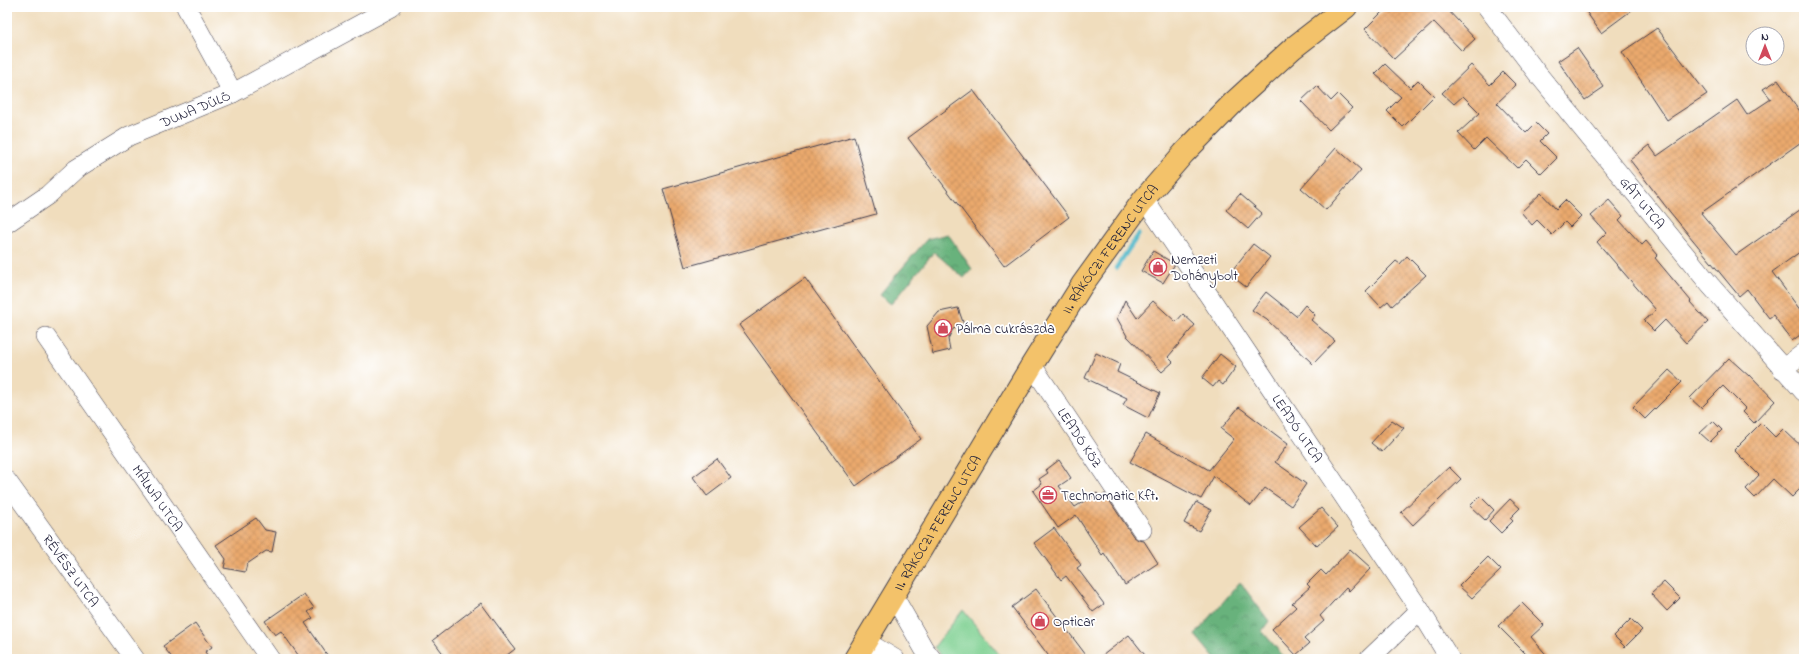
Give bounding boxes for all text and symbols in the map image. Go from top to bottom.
north arrow [1745,26,1785,66]
text: N [1761,29,1769,45]
street label: DUNA DŰLŐ [157,86,234,134]
street label: GÁT UTCA [1614,173,1669,234]
street label: II. RÁKÓCZI FERENC UTCA [1057,180,1164,319]
place label: Nemzeti Dohánybolt [1170,250,1238,288]
shop icon: Nemzeti Dohánybolt [1148,257,1168,277]
shop icon: Pálma cukrászda [933,318,953,338]
place label: Pálma cukrászda [956,319,1055,340]
street label: LEADÓ UTCA [1266,391,1327,467]
street label: LEADÓ KÖZ [1051,404,1107,473]
street label: II. RÁKÓCZI FERENC UTCA [889,452,987,596]
street label: MÁLNA UTCA [126,461,187,536]
office icon: Technomatic Kft. [1038,485,1058,505]
place label: Technomatic Kft. [1061,486,1158,507]
street label: RÉVÉSZ UTCA [37,531,103,612]
shop icon: Opticar [1030,611,1050,631]
place label: Opticar [1053,612,1096,633]

